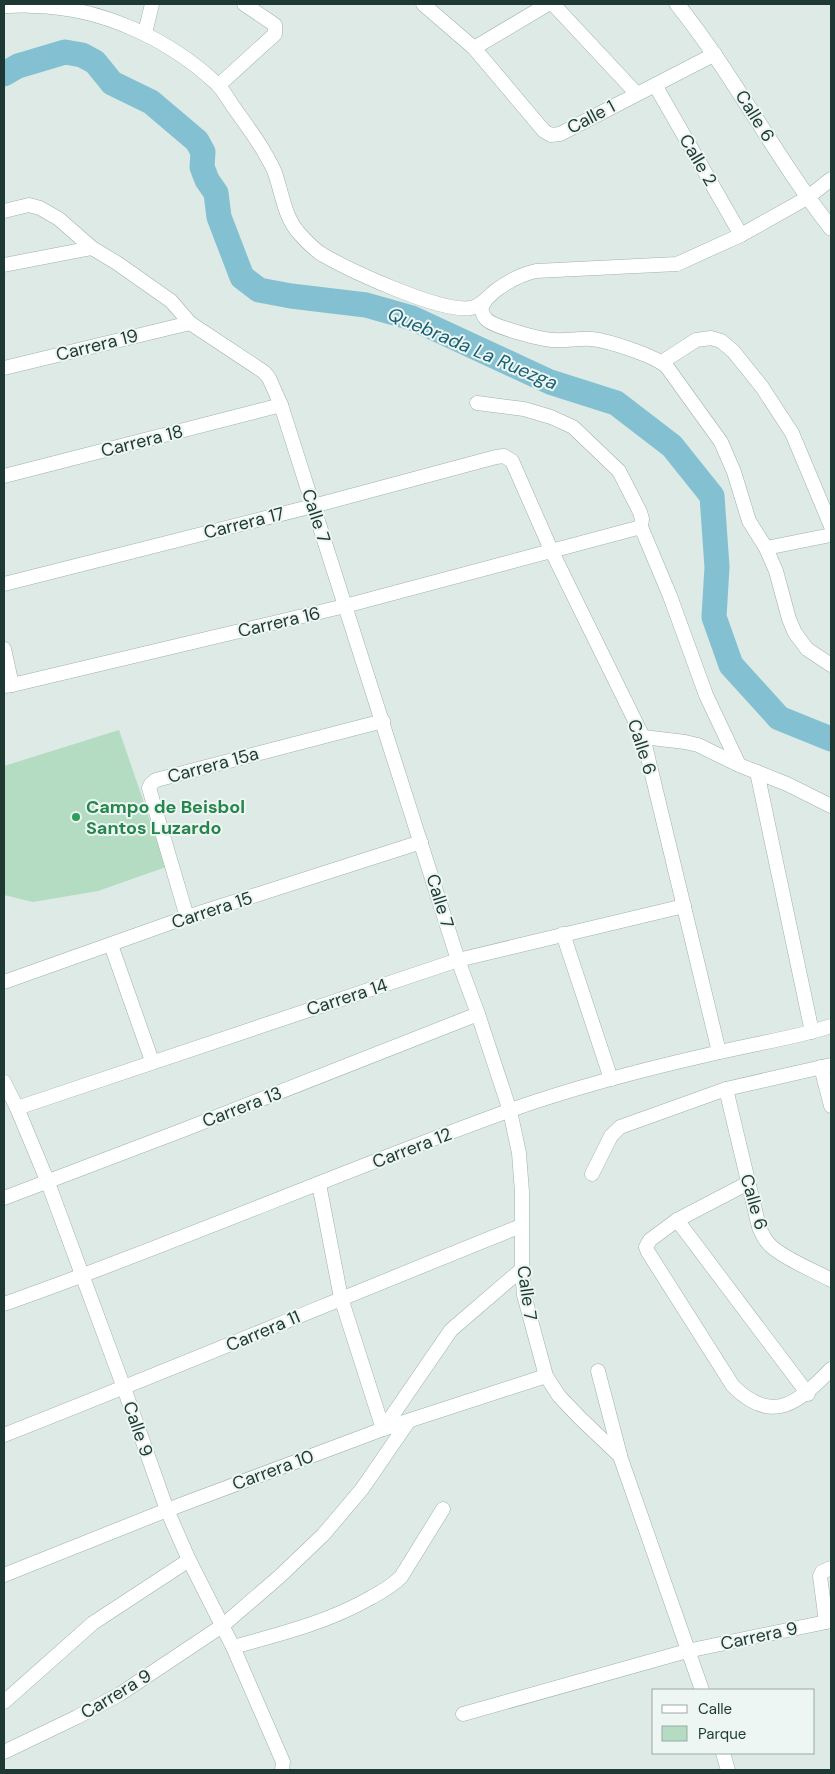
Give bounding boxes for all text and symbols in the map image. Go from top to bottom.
street label: Calle 6 [730,85,780,147]
street label: Calle 1 [563,94,619,140]
street label: Calle 2 [674,130,722,190]
water label: Quebrada La Ruezga [384,301,562,396]
street label: Carrera 19 [53,323,141,367]
street label: Carrera 18 [98,419,186,463]
street label: Calle 7 [296,486,336,546]
street label: Carrera 17 [201,501,287,545]
street label: Carrera 16 [235,601,323,643]
street label: Calle 6 [622,716,662,778]
street label: Carrera 15a [165,741,261,789]
place label: Campo de Beisbol Santos Luzardo [86,795,245,840]
marker: Campo de Beisbol Santos Luzardo [70,811,82,823]
street label: Calle 7 [420,871,460,931]
street label: Carrera 15 [168,886,256,934]
street label: Carrera 14 [303,973,391,1021]
street label: Carrera 13 [199,1081,285,1133]
street label: Carrera 12 [369,1122,455,1174]
street label: Calle 6 [735,1171,773,1233]
street label: Calle 7 [511,1264,543,1322]
street label: Carrera 11 [222,1305,304,1357]
street label: Calle 9 [117,1398,159,1460]
street label: Carrera 10 [229,1444,317,1496]
street label: Carrera 9 [718,1616,800,1656]
street label: Carrera 9 [76,1664,156,1724]
legend [652,1689,815,1754]
text: Calle [698,1699,732,1719]
text: Parque [698,1724,746,1744]

